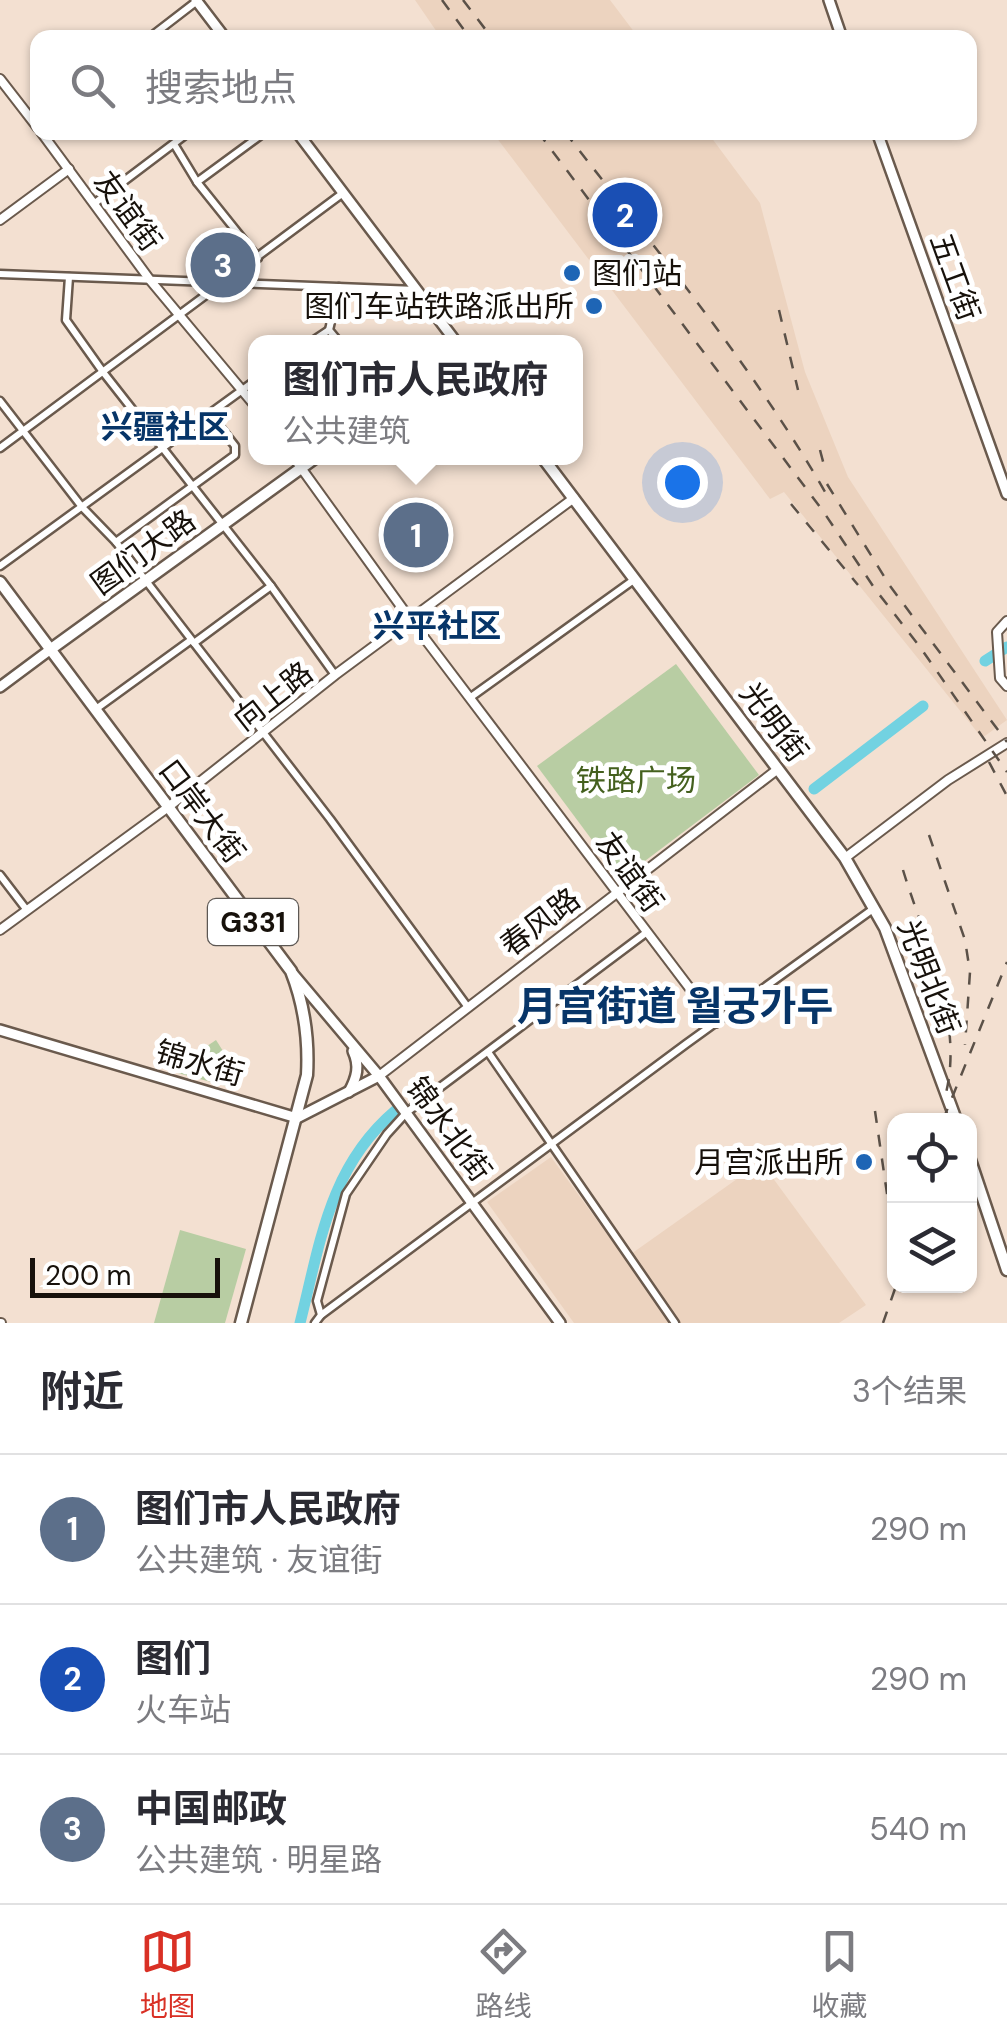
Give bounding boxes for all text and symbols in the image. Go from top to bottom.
search box [30,30,977,140]
icon: search [65,58,120,113]
text: 搜索地点 [145,63,297,113]
street label: 友谊街 [86,163,170,259]
pin: 2 [592,178,658,252]
pin: 3 [190,228,256,302]
street label: 五工街 [921,228,989,326]
place label: 图们站 [592,254,682,293]
marker: 图们站 [561,262,583,284]
place label: 图们车站铁路派出所 [304,287,574,326]
marker: 图们车站铁路派出所 [583,295,605,317]
popup [248,335,583,465]
text: 图们市人民政府 [282,355,549,405]
district label: 兴疆社区 [101,406,229,448]
text: 公共建筑 [282,410,411,452]
your location [657,457,708,508]
pin: 1 [384,498,448,572]
street label: 图们大路 [83,501,203,603]
district label: 兴平社区 [373,605,501,647]
street label: 向上路 [226,653,320,739]
street label: 光明街 [731,674,817,770]
street label: 口岸大街 [150,751,254,871]
park label: 铁路广场 [576,761,696,800]
street label: 友谊街 [588,824,672,920]
street label: 春风路 [492,879,588,965]
road number: G331 [208,899,298,945]
street label: 光明北街 [889,914,969,1040]
district label: 月宫街道 월궁가두 [517,980,833,1032]
street label: 锦水街 [151,1032,249,1094]
street label: 锦水北街 [398,1069,500,1189]
map controls [887,1113,977,1293]
button: locate [887,1113,977,1203]
place label: 月宫派出所 [694,1143,844,1182]
marker: 月宫派出所 [853,1151,875,1173]
button: layers [887,1203,977,1293]
scale bar [30,1253,220,1298]
text: 200 m [45,1257,132,1294]
text: 附近 [40,1364,124,1419]
text: 3个结果 [852,1370,967,1412]
text: 图们市人民政府 [135,1484,401,1534]
text: 1 [67,1508,78,1550]
text: 290 m [870,1508,967,1550]
text: 公共建筑 · 友谊街 [135,1539,382,1581]
text: 图们 [135,1634,211,1684]
text: 2 [63,1658,82,1700]
text: 290 m [870,1658,967,1700]
text: 火车站 [135,1689,231,1731]
text: 中国邮政 [135,1784,287,1834]
text: 3 [63,1808,82,1850]
text: 540 m [869,1808,967,1850]
text: 公共建筑 · 明星路 [135,1839,382,1881]
tab: 地图 [140,1924,196,2025]
tab: 路线 [475,1924,531,2025]
tab: 收藏 [811,1924,867,2025]

